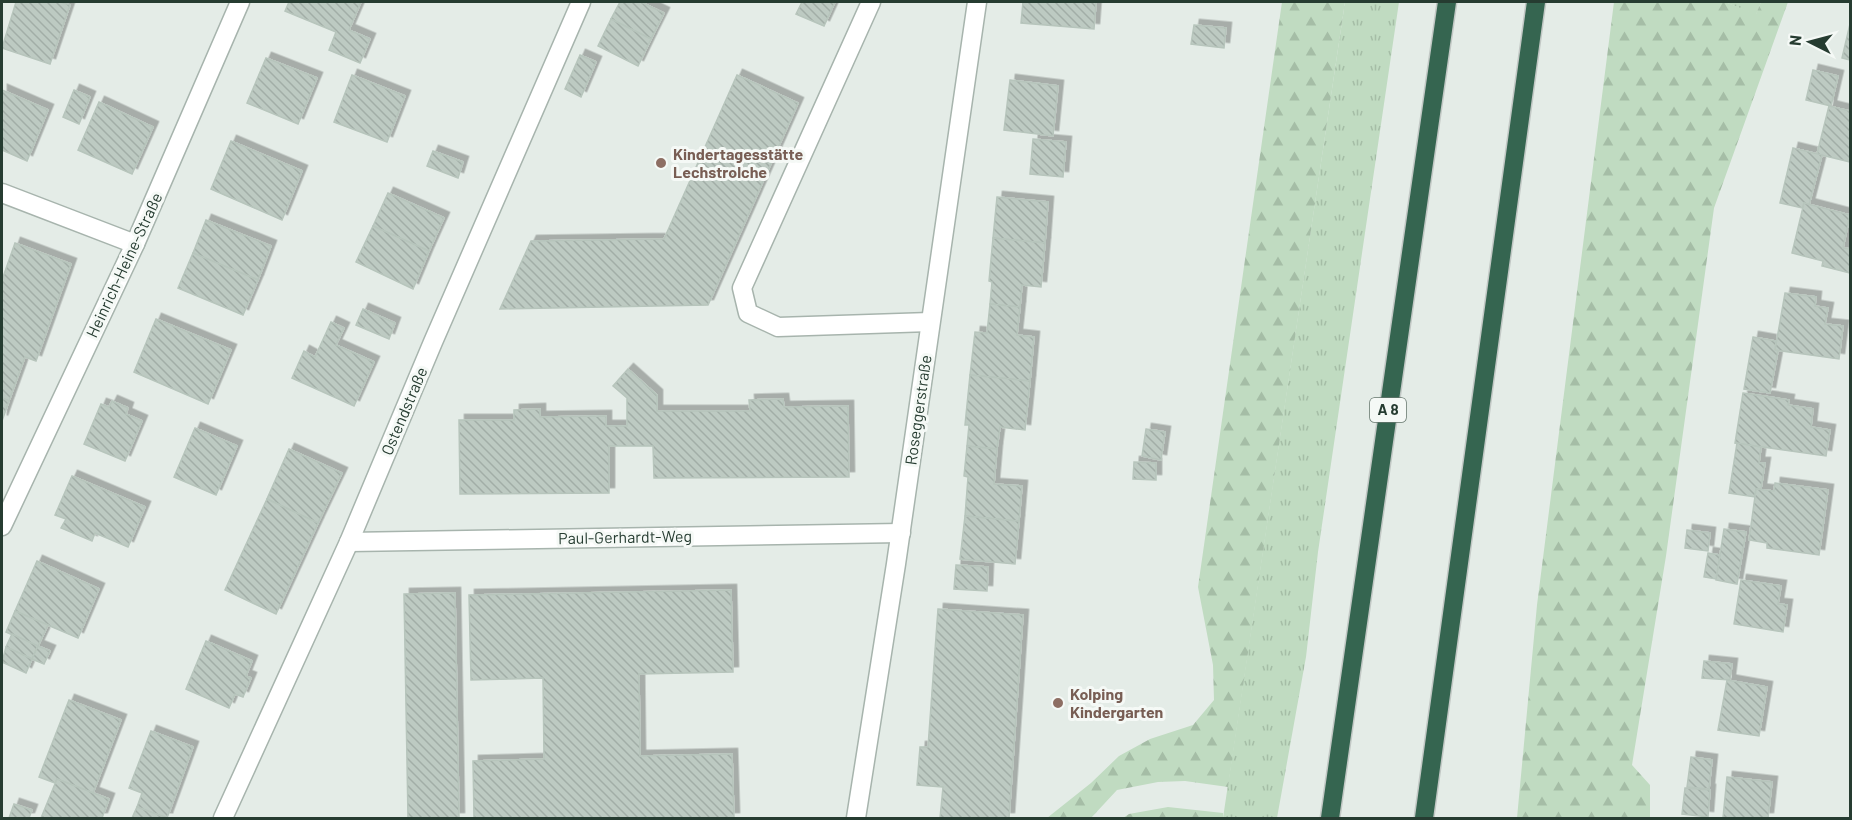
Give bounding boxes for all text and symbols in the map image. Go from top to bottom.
north arrow [1780,12,1840,72]
text: N [1785,34,1805,47]
place label: Kindertagesstätte Lechstrolche [673,144,803,181]
marker: Kindertagesstätte Lechstrolche [654,156,668,170]
street label: Heinrich-Heine-Straße [82,189,165,340]
street label: Roseggerstraße [900,354,935,466]
street label: Ostendstraße [376,364,431,458]
road number: A 8 [1370,398,1406,422]
street label: Paul-Gerhardt-Weg [558,526,692,547]
place label: Kolping Kindergarten [1070,684,1163,721]
marker: Kolping Kindergarten [1051,696,1065,710]

